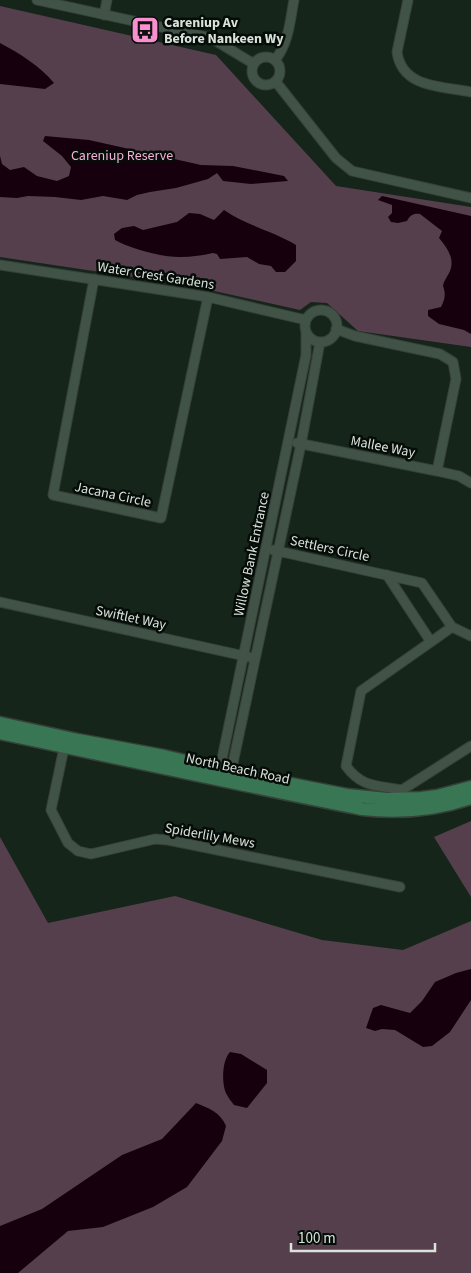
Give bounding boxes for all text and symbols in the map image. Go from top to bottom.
place label: Careniup Av Before Nankeen Wy [164,13,284,49]
bus stop icon: Careniup Av Before Nankeen Wy [130,15,160,45]
park label: Careniup Reserve [71,146,173,166]
street label: Water Crest Gardens [96,257,216,295]
street label: Mallee Way [349,431,417,463]
street label: Jacana Circle [73,477,153,513]
street label: Willow Bank Entrance [229,490,275,618]
street label: Settlers Circle [288,531,371,567]
street label: Swiftlet Way [94,601,168,635]
street label: North Beach Road [184,748,291,790]
street label: Spiderlily Mews [163,818,257,854]
scale bar [291,1220,435,1252]
text: 100 m [298,1228,336,1249]

